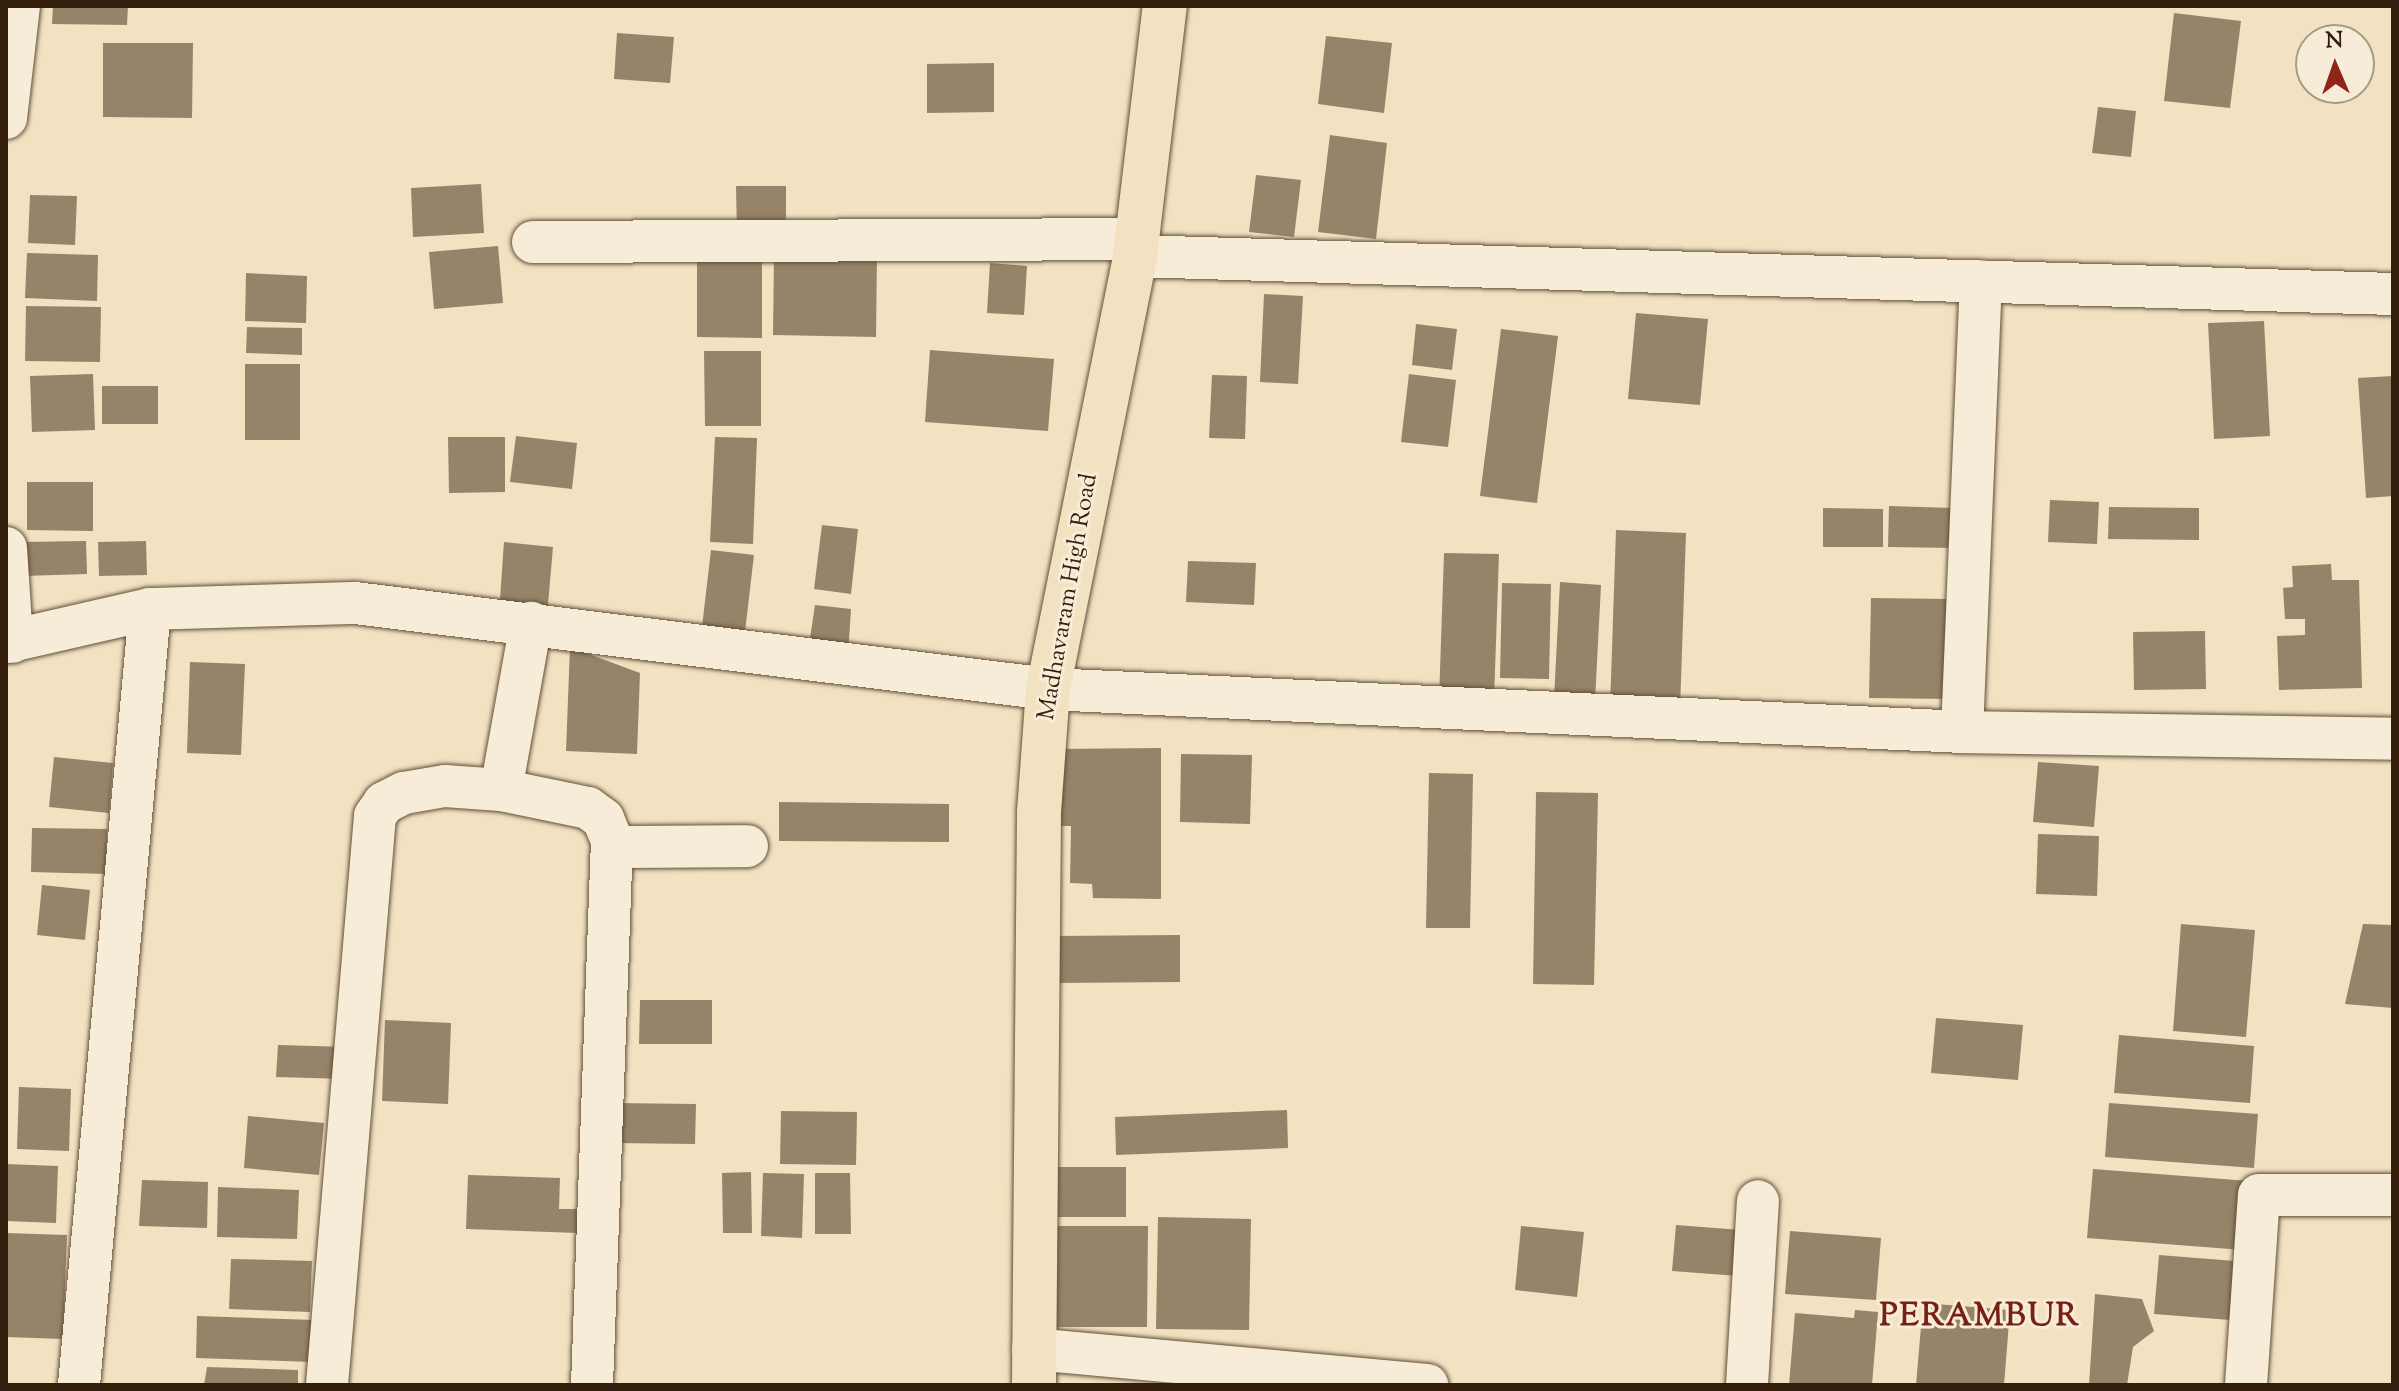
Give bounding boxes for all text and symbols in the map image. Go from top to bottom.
north arrow [2295,24,2375,104]
text: N [2325,26,2344,58]
street label: Madhavaram High Road [1033,471,1105,723]
district label: PERAMBUR [1880,1298,2080,1336]

